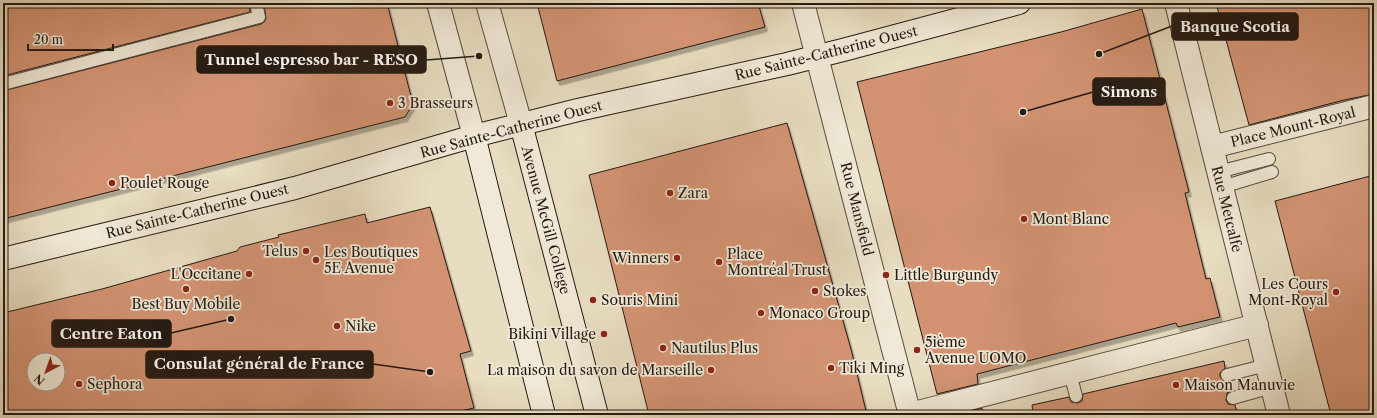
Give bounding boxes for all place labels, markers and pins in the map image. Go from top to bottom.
callout: Banque Scotia [1172,13,1298,40]
callout: Tunnel espresso bar - RESO [197,46,426,73]
callout: Simons [1093,78,1165,105]
place label: 3 Brasseurs [398,94,473,112]
marker: 3 Brasseurs [385,98,395,108]
place label: Poulet Rouge [120,174,209,192]
marker: Poulet Rouge [107,178,117,188]
place label: Zara [678,184,709,202]
marker: Zara [665,188,675,198]
place label: Mont Blanc [1032,210,1109,228]
marker: Mont Blanc [1019,214,1029,224]
place label: Telus [262,242,298,260]
place label: Les Boutiques 5E Avenue [324,243,418,277]
place label: Place Montréal Trust [727,245,827,279]
marker: Telus [301,246,311,256]
place label: Winners [611,249,669,267]
marker: Winners [672,253,682,263]
marker: Les Boutiques 5E Avenue [311,255,321,265]
marker: Place Montréal Trust [714,257,724,267]
place label: L'Occitane [170,265,241,283]
place label: Little Burgundy [894,266,998,284]
marker: L'Occitane [244,269,254,279]
marker: Little Burgundy [881,270,891,280]
place label: Les Cours Mont-Royal [1248,275,1328,309]
place label: Stokes [823,282,866,300]
marker: Best Buy Mobile [181,284,191,294]
marker: Stokes [810,286,820,296]
marker: Les Cours Mont-Royal [1331,287,1341,297]
place label: Souris Mini [601,291,678,309]
place label: Best Buy Mobile [132,295,241,313]
marker: Souris Mini [588,295,598,305]
place label: Monaco Group [769,304,870,322]
marker: Monaco Group [756,308,766,318]
place label: Nike [345,317,376,335]
callout: Centre Eaton [52,320,171,347]
marker: Nike [332,321,342,331]
place label: Bikini Village [508,325,596,343]
marker: Bikini Village [599,329,609,339]
place label: 5ième Avenue UOMO [924,333,1026,367]
place label: Nautilus Plus [671,339,758,357]
marker: Nautilus Plus [658,343,668,353]
marker: 5ième Avenue UOMO [912,345,922,355]
callout: Consulat général de France [146,351,373,378]
place label: Tiki Ming [839,359,905,377]
place label: La maison du savon de Marseille [487,361,703,379]
marker: Tiki Ming [826,363,836,373]
marker: La maison du savon de Marseille [706,365,716,375]
place label: Sephora [87,375,143,393]
place label: Maison Manuvie [1184,376,1295,394]
marker: Sephora [74,379,84,389]
marker: Maison Manuvie [1171,380,1181,390]

